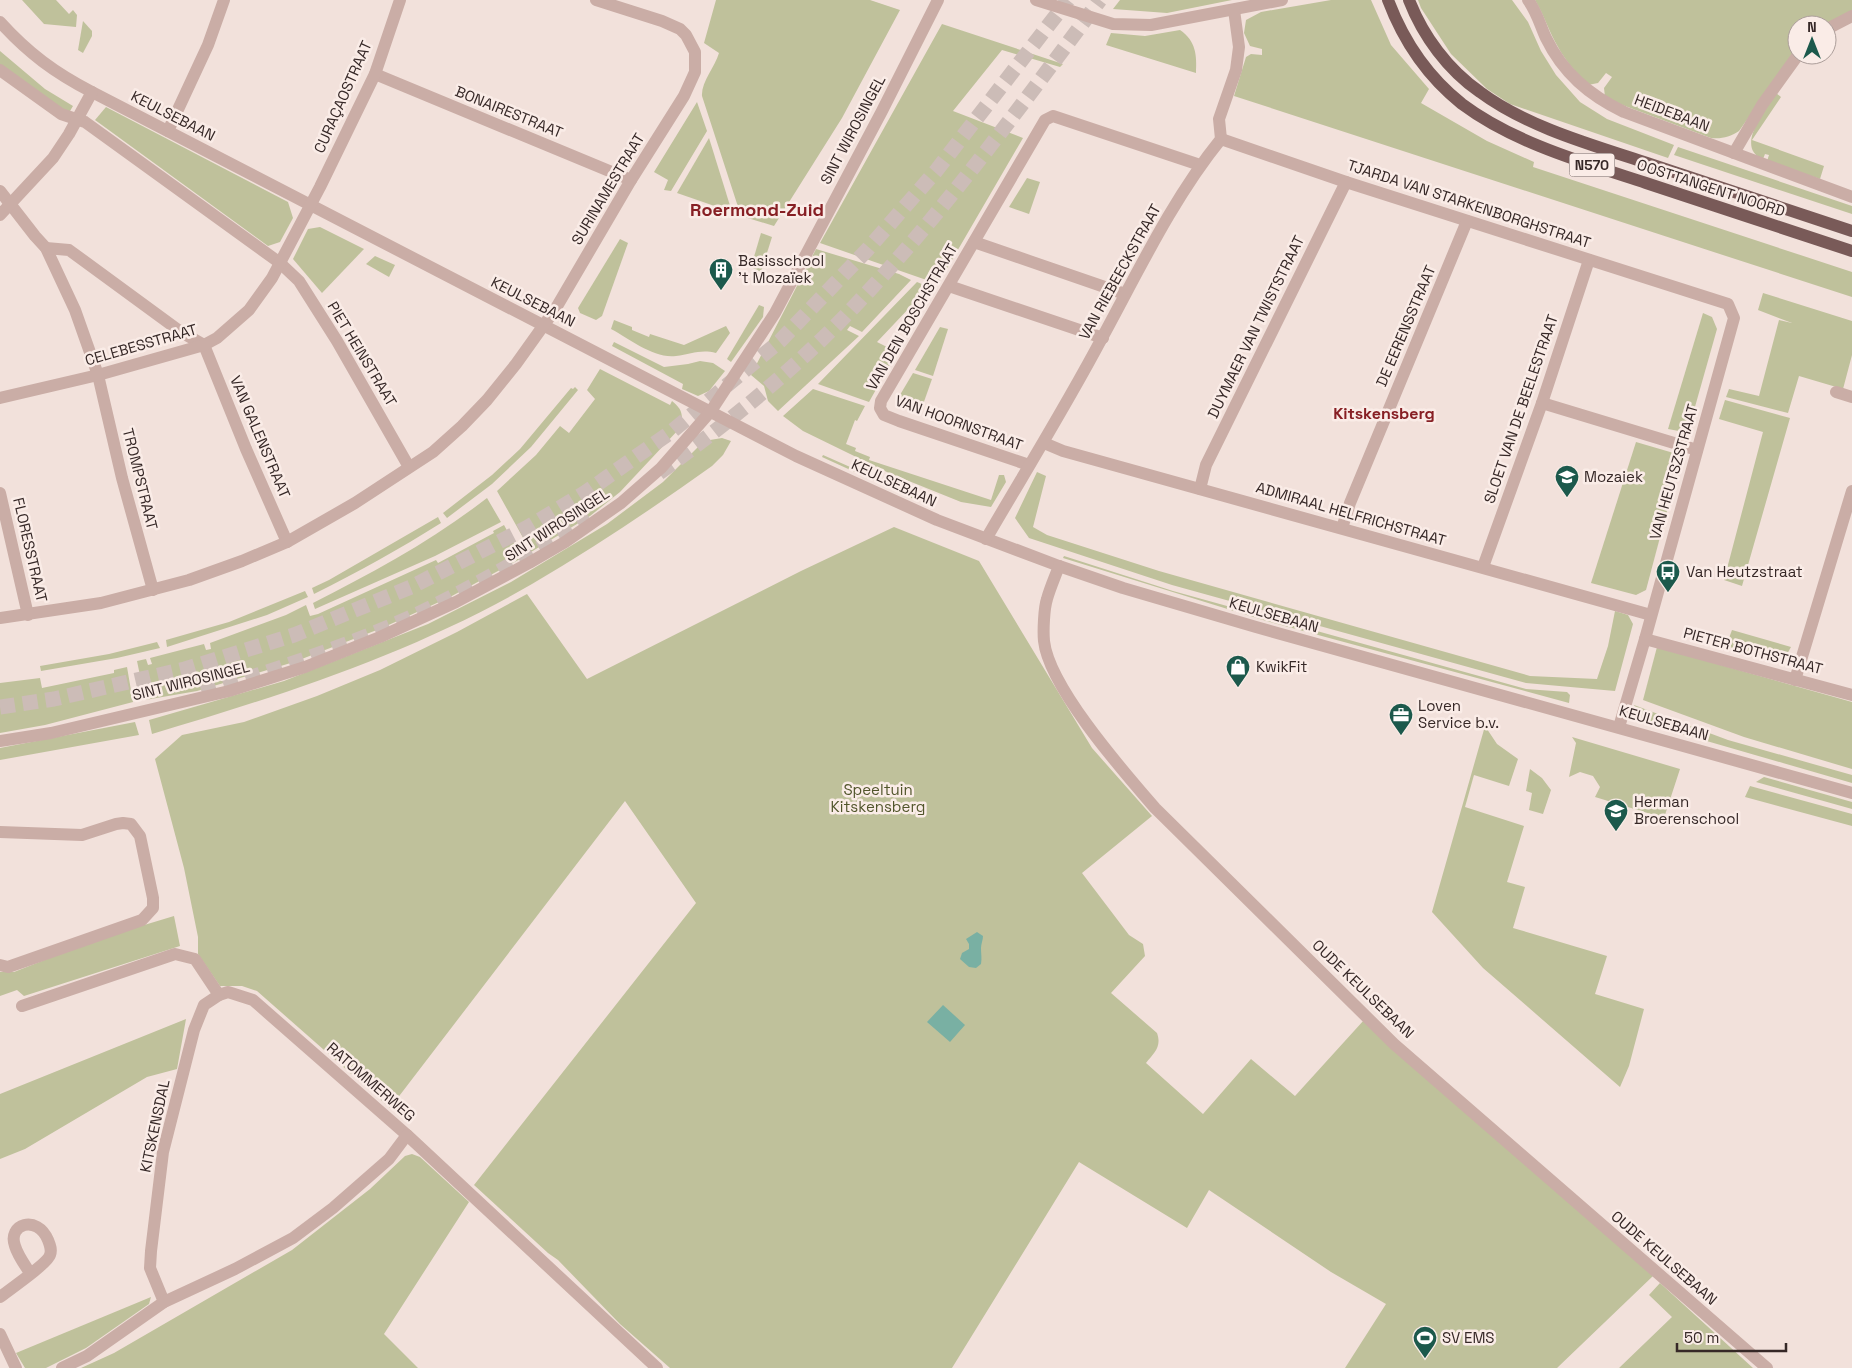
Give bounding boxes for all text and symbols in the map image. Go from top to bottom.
north arrow [1787,15,1837,65]
text: N [1807,18,1817,36]
street label: CURAÇAOSTRAAT [309,38,376,156]
street label: SINT WIROSINGEL [816,72,889,187]
street label: BONAIRESTRAAT [453,81,566,142]
street label: KEULSEBAAN [128,86,219,145]
street label: HEIDEBAAN [1632,90,1712,136]
street label: SURINAMESTRAAT [567,129,648,248]
road number: N570 [1570,154,1614,176]
street label: TJARDA VAN STARKENBORGHSTRAAT [1345,155,1594,252]
street label: OOSTTANGENT NOORD [1635,155,1788,220]
district label: Roermond-Zuid [690,198,824,221]
street label: VAN RIEBEECKSTRAAT [1074,200,1165,343]
street label: DUYMAER VAN TWISTSTRAAT [1203,232,1308,421]
street label: VAN DEN BOSCHSTRAAT [862,240,961,393]
place label: Basisschool 't Mozaïek [738,251,824,287]
building icon: Basisschool 't Mozaïek [708,257,734,291]
street label: DE EERENSSTRAAT [1371,262,1440,389]
street label: KEULSEBAAN [488,272,579,331]
street label: PIET HEINSTRAAT [324,298,401,410]
street label: SLOET VAN DE BEELESTRAAT [1479,312,1562,506]
street label: CELEBESSTRAAT [83,319,199,370]
street label: VAN GALENSTRAAT [226,373,295,501]
street label: VAN HOORNSTRAAT [893,391,1026,455]
street label: VAN HEUTSZSTRAAT [1645,402,1702,542]
district label: Kitskensberg [1333,403,1435,424]
street label: TROMPSTRAAT [119,426,162,532]
street label: KEULSEBAAN [848,454,940,511]
school or university icon: Mozaiek [1554,464,1580,498]
place label: Mozaiek [1584,467,1643,486]
street label: ADMIRAAL HELFRICHSTRAAT [1254,477,1449,550]
street label: SINT WIROSINGEL [501,484,612,565]
street label: FLORESSTRAAT [9,496,52,604]
bus stop icon: Van Heutzstraat [1655,559,1681,593]
place label: Van Heutzstraat [1686,562,1803,581]
street label: KEULSEBAAN [1227,593,1321,636]
street label: PIETER BOTHSTRAAT [1681,623,1825,678]
shop icon: KwikFit [1225,654,1251,688]
street label: SINT WIROSINGEL [130,657,252,704]
place label: KwikFit [1256,657,1307,676]
place label: Loven Service b.v. [1418,696,1499,732]
street label: KEULSEBAAN [1617,701,1711,744]
office icon: Loven Service b.v. [1388,702,1414,736]
park label: Speeltuin Kitskensberg [831,780,925,816]
place label: Herman Broerenschool [1634,792,1739,828]
school or university icon: Herman Broerenschool [1603,798,1629,832]
street label: OUDE KEULSEBAAN [1308,935,1418,1042]
street label: RATOMMERWEG [323,1038,420,1125]
street label: KITSKENSDAL [135,1078,174,1174]
street label: OUDE KEULSEBAAN [1607,1206,1721,1309]
scale bar [1677,1320,1786,1352]
sports icon: SV EMS [1412,1325,1438,1359]
place label: SV EMS [1442,1328,1495,1347]
text: 50 m [1684,1328,1719,1347]

